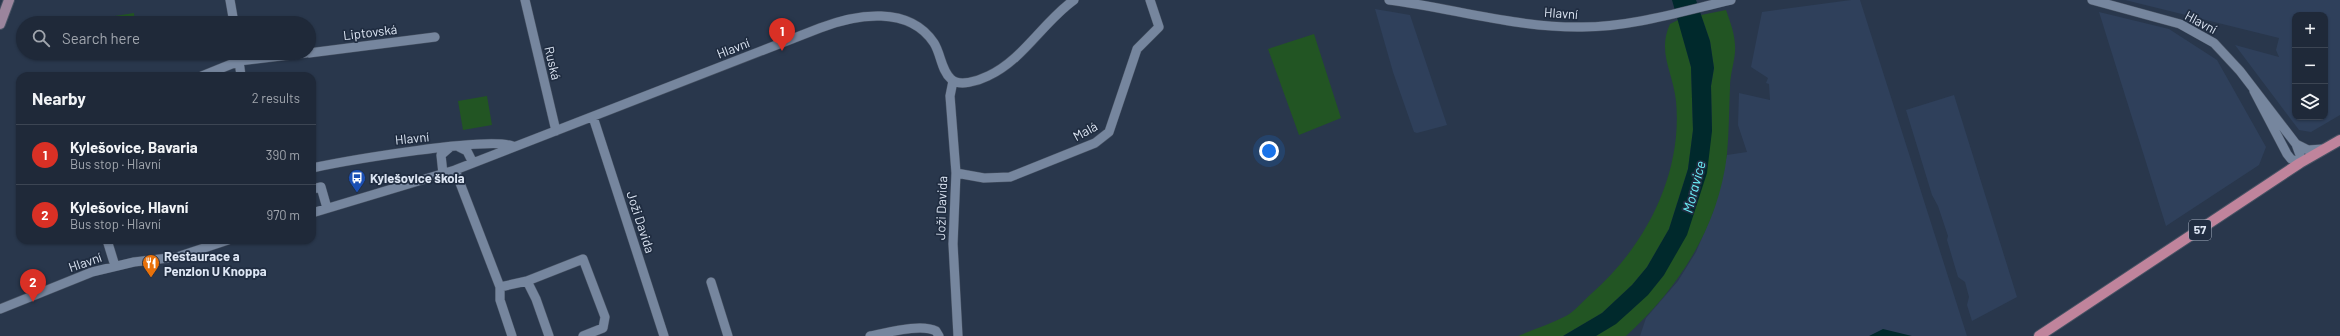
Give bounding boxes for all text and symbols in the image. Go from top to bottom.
street label: Hlavní [1543,4,1579,22]
street label: Hlavní [2182,7,2220,37]
map controls [2292,12,2328,120]
button: + [2292,12,2328,48]
search box [16,16,316,60]
pin: 1 [769,18,795,51]
street label: Liptovská [342,21,398,43]
icon: search [30,27,52,49]
text: Search here [62,29,140,47]
street label: Hlavní [714,34,752,62]
street label: Ruská [541,45,565,81]
button: − [2292,48,2328,84]
button: layers [2292,84,2328,120]
text: Nearby [32,88,86,108]
text: 2 results [252,90,300,106]
street label: Malá [1070,118,1100,144]
street label: Hlavní [394,128,430,148]
text: Kylešovice, Bavaria [70,138,198,156]
your location [1259,141,1279,161]
text: 1 [43,147,47,163]
text: 390 m [266,147,300,163]
text: Bus stop · Hlavní [70,156,161,172]
water label: Moravice [1678,159,1709,215]
bus stop icon: Kylešovice škola [347,168,367,193]
place label: Kylešovice škola [370,170,465,186]
street label: Joži Davida [932,176,950,240]
street label: Joži Davida [623,189,659,255]
text: Kylešovice, Hlavní [70,198,188,216]
text: 2 [41,207,49,223]
text: 970 m [266,207,300,223]
text: Bus stop · Hlavní [70,216,161,232]
road number: 57 [2189,220,2211,240]
place label: Restaurace a Penzion U Knoppa [164,248,267,279]
street label: Hlavní [66,249,104,275]
restaurant icon: Restaurace a Penzion U Knoppa [141,253,161,278]
pin: 2 [20,269,46,302]

